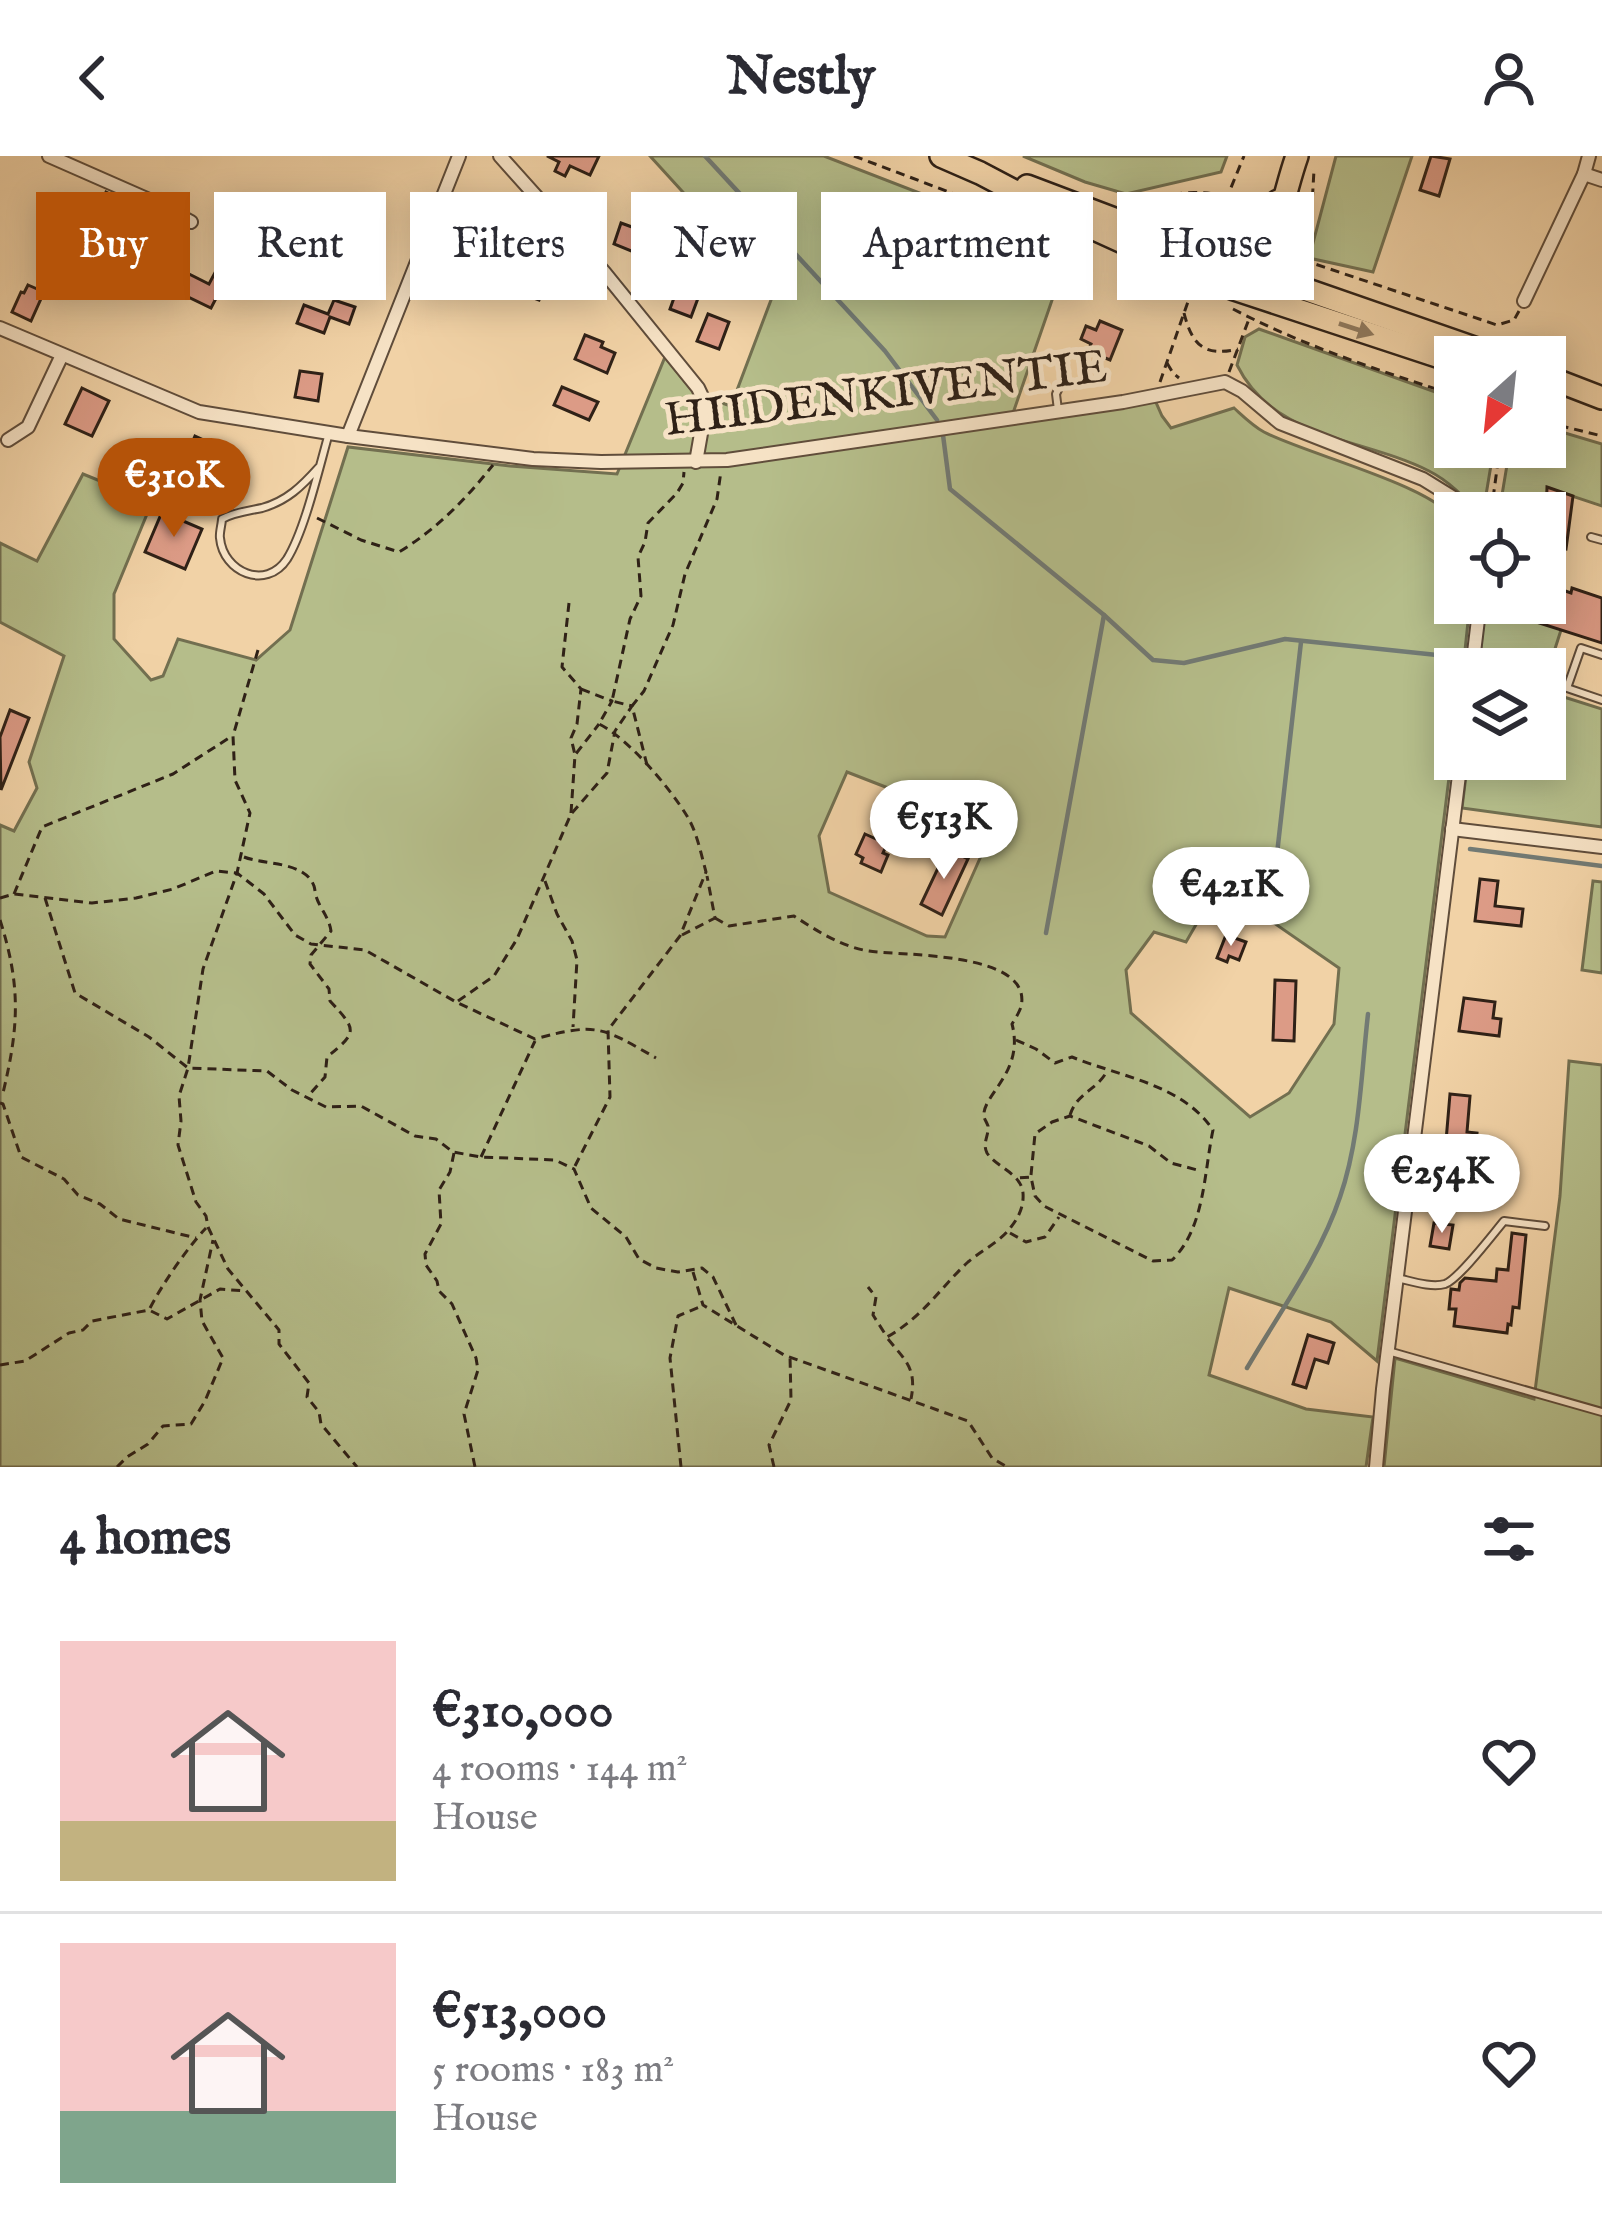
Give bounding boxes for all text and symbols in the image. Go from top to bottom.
text: Nestly [727,44,875,113]
icon: back [60,45,126,111]
icon: person [1476,45,1542,111]
chip: Buy [36,192,190,300]
chip: Rent [214,192,386,300]
chip: Filters [410,192,607,300]
chip: New [631,192,797,300]
chip: Apartment [821,192,1093,300]
chip: House [1117,192,1314,300]
one-way arrow [1339,321,1375,340]
north arrow [1434,336,1566,468]
map controls [1434,336,1566,780]
street label: HIIDENKIVENTIE [661,338,1111,452]
pin: €310K [90,438,258,540]
text: €310K [124,452,224,501]
button: locate [1434,492,1566,624]
button: layers [1434,648,1566,780]
pin: €513K [860,780,1028,882]
text: €513K [897,794,991,843]
pin: €421K [1147,847,1315,949]
text: €421K [1179,861,1283,910]
pin: €254K [1358,1134,1526,1236]
text: €254K [1391,1148,1493,1197]
icon: filters [1476,1506,1542,1572]
text: 4 homes [60,1507,231,1572]
text: €310,000 [432,1680,613,1745]
icon: home [156,1689,300,1833]
icon: heart [1476,1728,1542,1794]
text: 4 rooms · 144 m² [432,1745,688,1794]
text: House [432,1794,538,1843]
text: €513,000 [432,1981,607,2046]
icon: home [156,1991,300,2135]
icon: heart [1476,2030,1542,2096]
text: 5 rooms · 183 m² [432,2046,674,2095]
text: House [432,2095,538,2144]

